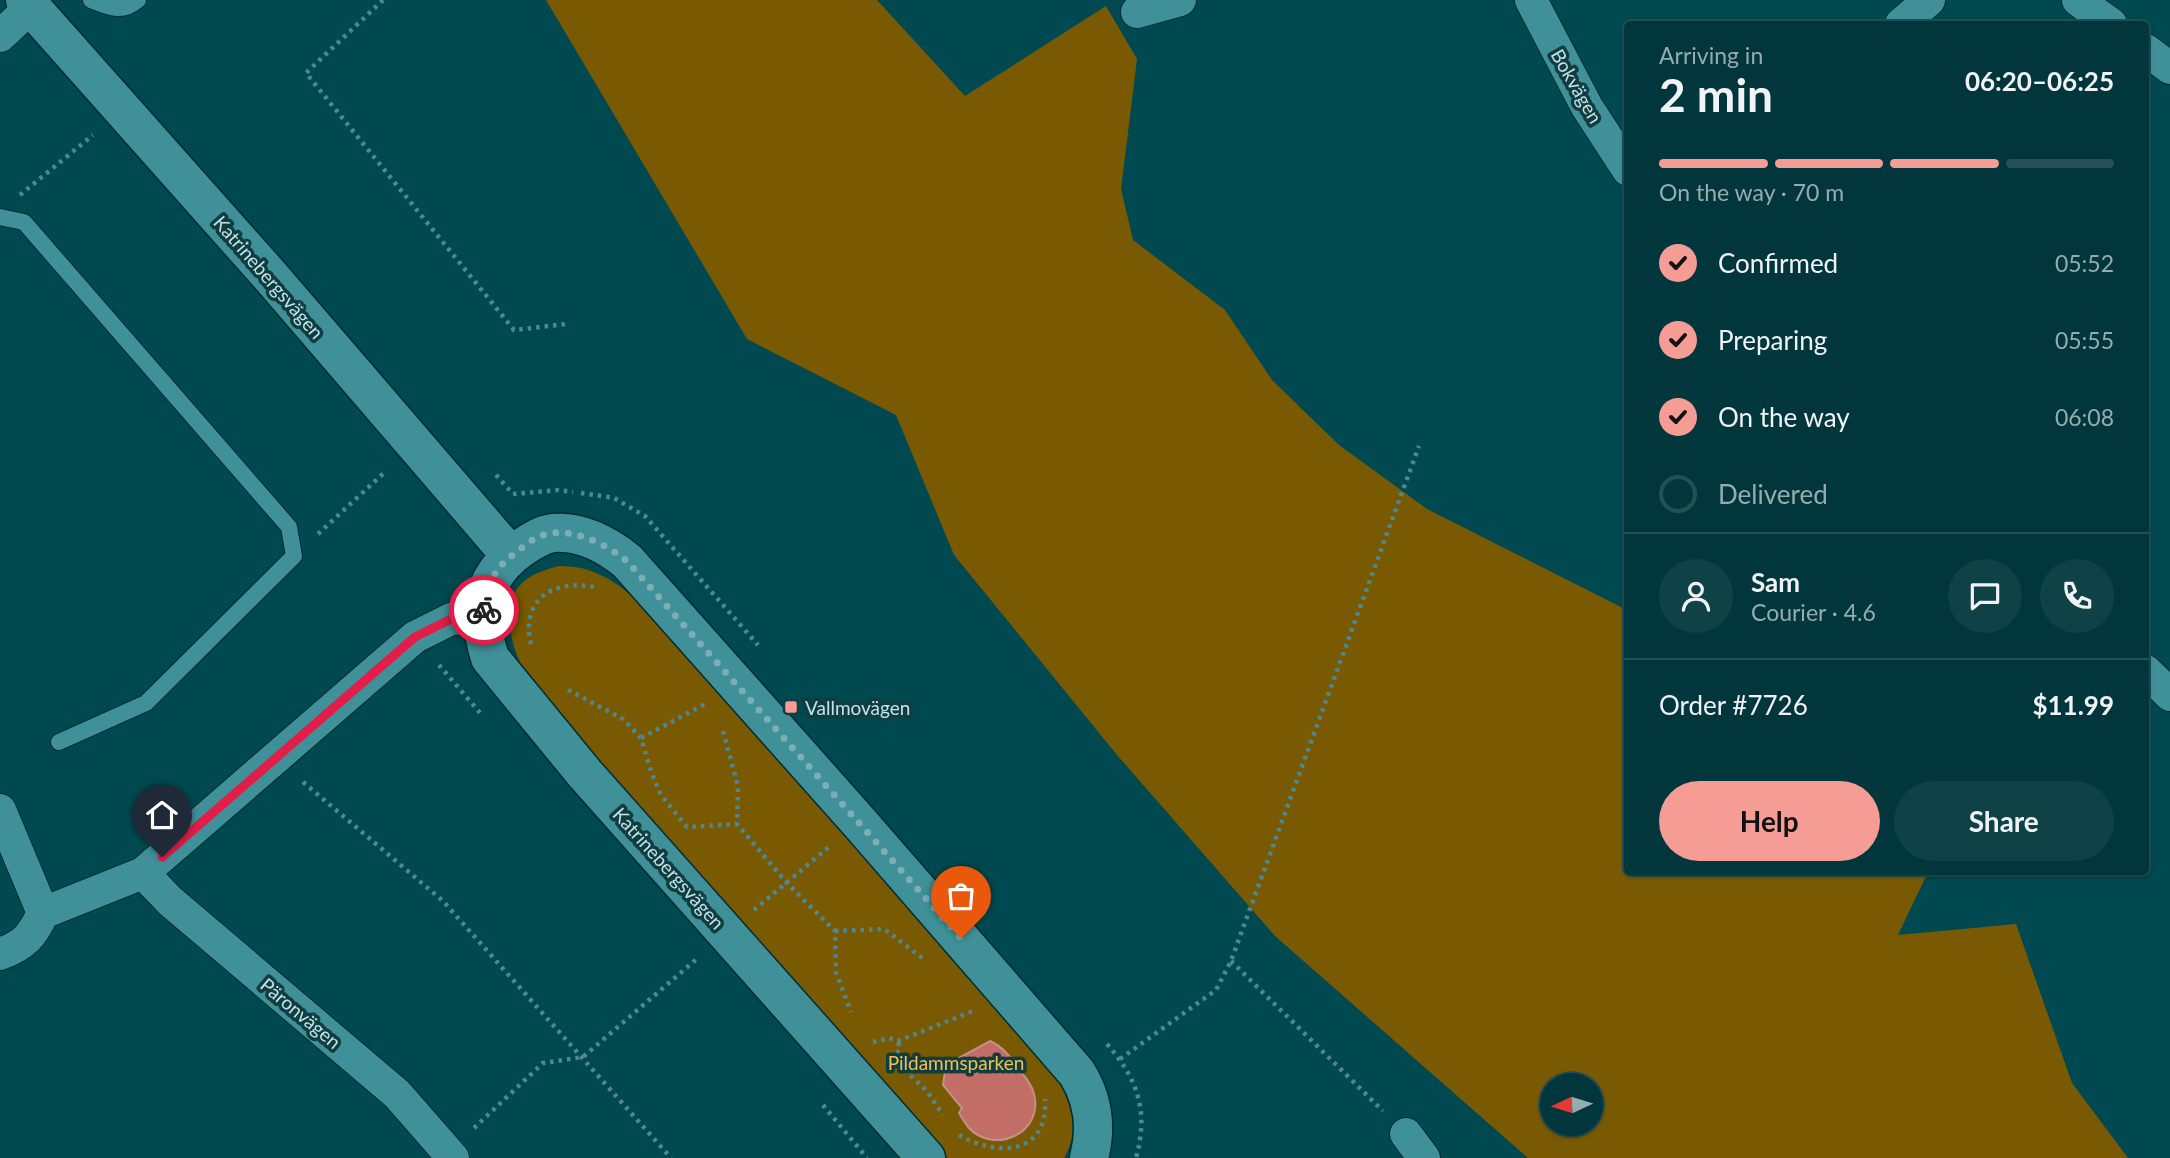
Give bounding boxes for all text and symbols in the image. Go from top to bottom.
text: Arriving in [1659,41,1763,69]
street label: Bokvägen [1547,45,1607,127]
text: 06:20–06:25 [1965,65,2114,97]
text: 2 min [1659,67,1773,122]
text: On the way · 70 m [1659,178,1844,206]
street label: Katrinebergsvägen [209,211,329,343]
icon: check [1659,244,1697,282]
text: Confirmed [1718,247,1838,279]
text: 05:52 [2055,249,2114,277]
icon: check [1659,321,1697,359]
text: Preparing [1718,324,1827,356]
text: 05:55 [2055,326,2114,354]
icon: check [1659,398,1697,436]
text: On the way [1718,401,1850,433]
text: 06:08 [2055,403,2114,431]
text: Delivered [1718,478,1828,510]
button: person [1659,559,1733,633]
button: chat [1948,559,2022,633]
button: phone [2040,559,2114,633]
text: Sam [1751,566,1800,598]
courier [449,575,519,645]
icon: bike [465,591,503,629]
text: Courier · 4.6 [1751,598,1876,626]
text: Order #7726 [1659,689,1808,721]
text: $11.99 [2032,689,2114,721]
place label: Vallmovägen [805,696,910,719]
marker: Vallmovägen [783,699,799,715]
button: Help [1659,781,1880,861]
button: Share [1894,781,2114,861]
pin [132,785,192,857]
icon: home [143,796,181,834]
street label: Katrinebergsvägen [608,803,730,933]
pin [931,866,991,938]
icon: bag [942,877,980,915]
street label: Päronvägen [256,973,346,1053]
park label: Pildammsparken [888,1051,1024,1074]
north arrow [1540,1073,1603,1136]
map controls [1540,1073,1603,1136]

